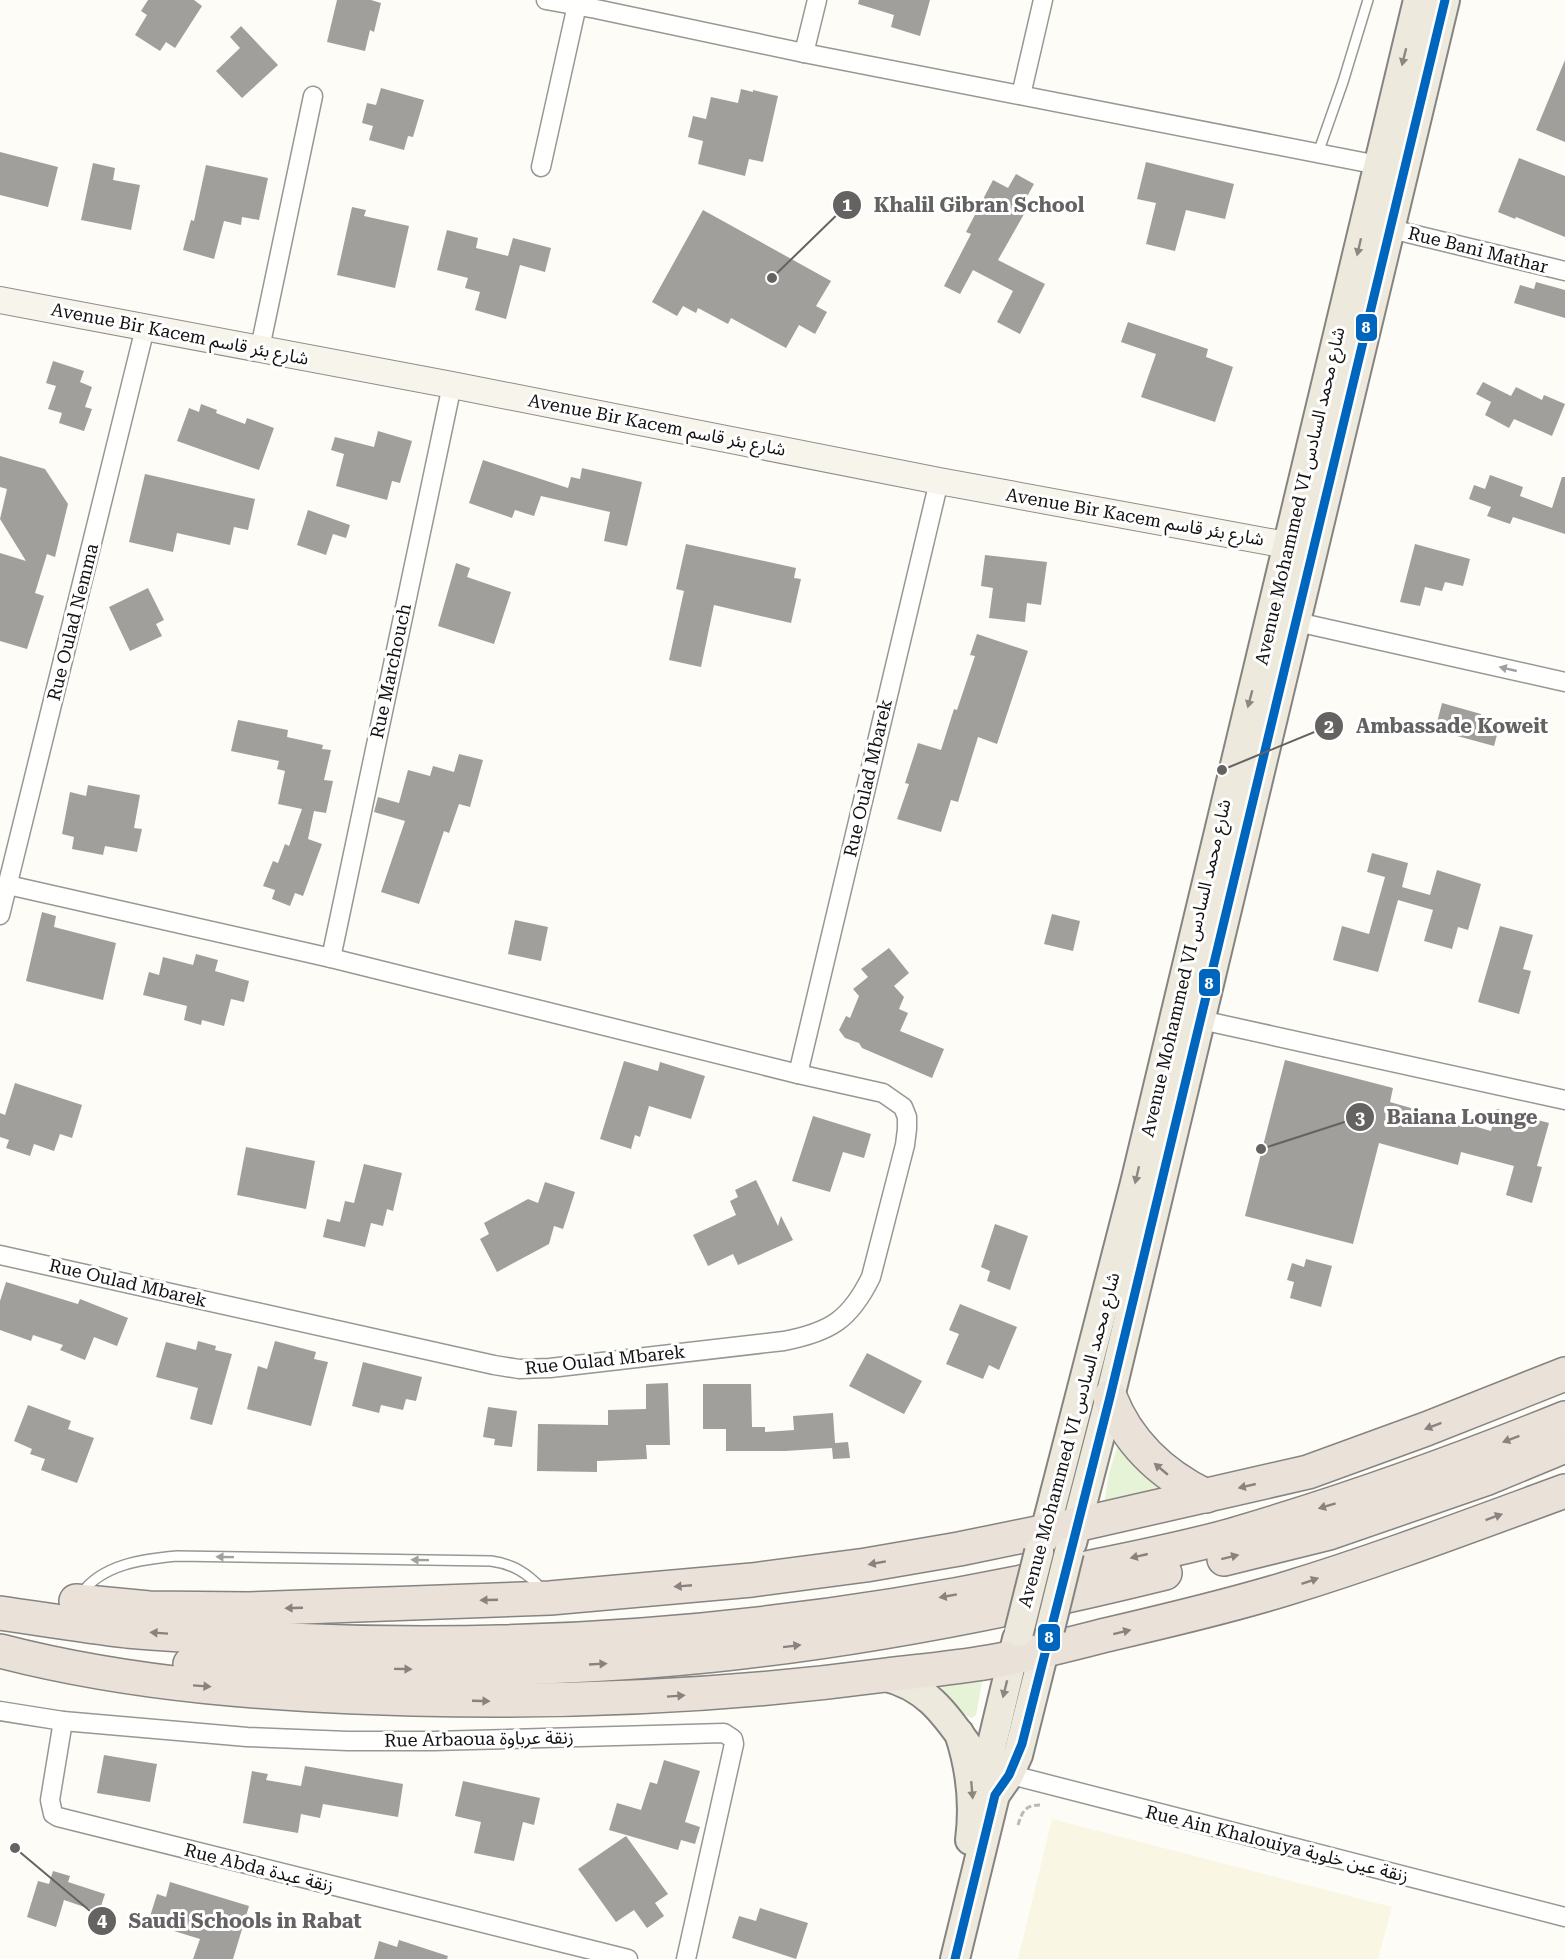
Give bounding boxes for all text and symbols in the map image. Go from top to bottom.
one-way arrow [1399,48,1408,67]
callout: Khalil Gibran School [832,186,1096,224]
text: Khalil Gibran School [874,193,1085,217]
text: 1 [842,194,852,215]
street label: Rue Bani Mathar [1406,222,1550,277]
one-way arrow [1353,237,1363,256]
street label: Avenue Bir Kacem شارع بئر قاسم [49,298,311,373]
line badge: 8 [1355,313,1378,342]
text: 8 [1362,318,1371,337]
street label: Avenue Mohammed VI شارع محمد السادس [1250,325,1353,668]
street label: Avenue Bir Kacem شارع بئر قاسم [526,389,788,464]
street label: Avenue Bir Kacem شارع بئر قاسم [1004,483,1266,554]
street label: Rue Oulad Nemma [43,541,102,703]
street label: Rue Marchouch [366,601,415,740]
one-way arrow [1499,664,1517,674]
one-way arrow [1245,690,1255,708]
street label: Rue Oulad Mbarek [839,697,896,859]
callout: Ambassade Koweit [1314,707,1560,745]
text: Ambassade Koweit [1356,714,1548,738]
text: 2 [1324,716,1334,737]
street label: Avenue Mohammed VI شارع محمد السادس [1136,797,1239,1140]
line badge: 8 [1198,968,1221,997]
text: 8 [1205,974,1214,993]
callout: Baiana Lounge [1345,1098,1550,1136]
text: Baiana Lounge [1387,1105,1538,1129]
text: 3 [1355,1107,1365,1128]
one-way arrow [1131,1165,1141,1184]
street label: Rue Oulad Mbarek [47,1254,209,1311]
street label: Avenue Mohammed VI شارع محمد السادس [1014,1270,1127,1611]
street label: Rue Oulad Mbarek [524,1341,686,1378]
one-way arrow [1423,1421,1441,1431]
one-way arrow [1501,1434,1519,1444]
one-way arrow [1153,1462,1169,1475]
one-way arrow [1238,1482,1257,1492]
one-way arrow [1318,1502,1336,1511]
one-way arrow [1485,1511,1503,1521]
one-way arrow [216,1552,235,1562]
one-way arrow [1130,1552,1148,1562]
one-way arrow [1221,1552,1239,1562]
one-way arrow [411,1555,430,1565]
one-way arrow [867,1559,886,1568]
one-way arrow [1301,1575,1319,1585]
one-way arrow [674,1581,693,1591]
one-way arrow [939,1592,958,1601]
one-way arrow [479,1595,498,1605]
one-way arrow [284,1603,303,1612]
line badge: 8 [1037,1623,1061,1652]
one-way arrow [1113,1626,1131,1636]
one-way arrow [149,1628,168,1638]
text: 8 [1045,1628,1054,1647]
one-way arrow [783,1641,802,1650]
one-way arrow [588,1659,607,1669]
one-way arrow [394,1664,413,1674]
one-way arrow [999,1680,1009,1698]
one-way arrow [193,1681,212,1691]
one-way arrow [666,1691,685,1701]
one-way arrow [471,1696,490,1705]
street label: Rue Arbaoua زنقة عرباوة [384,1726,574,1752]
one-way arrow [967,1781,977,1800]
street label: Rue Ain Khalouiya زنقة عين خلوية [1143,1801,1411,1887]
street label: Rue Abda زنقة عبدة [182,1839,336,1897]
callout: Saudi Schools in Rabat [87,1902,374,1940]
text: Saudi Schools in Rabat [129,1909,362,1933]
text: 4 [97,1910,107,1931]

